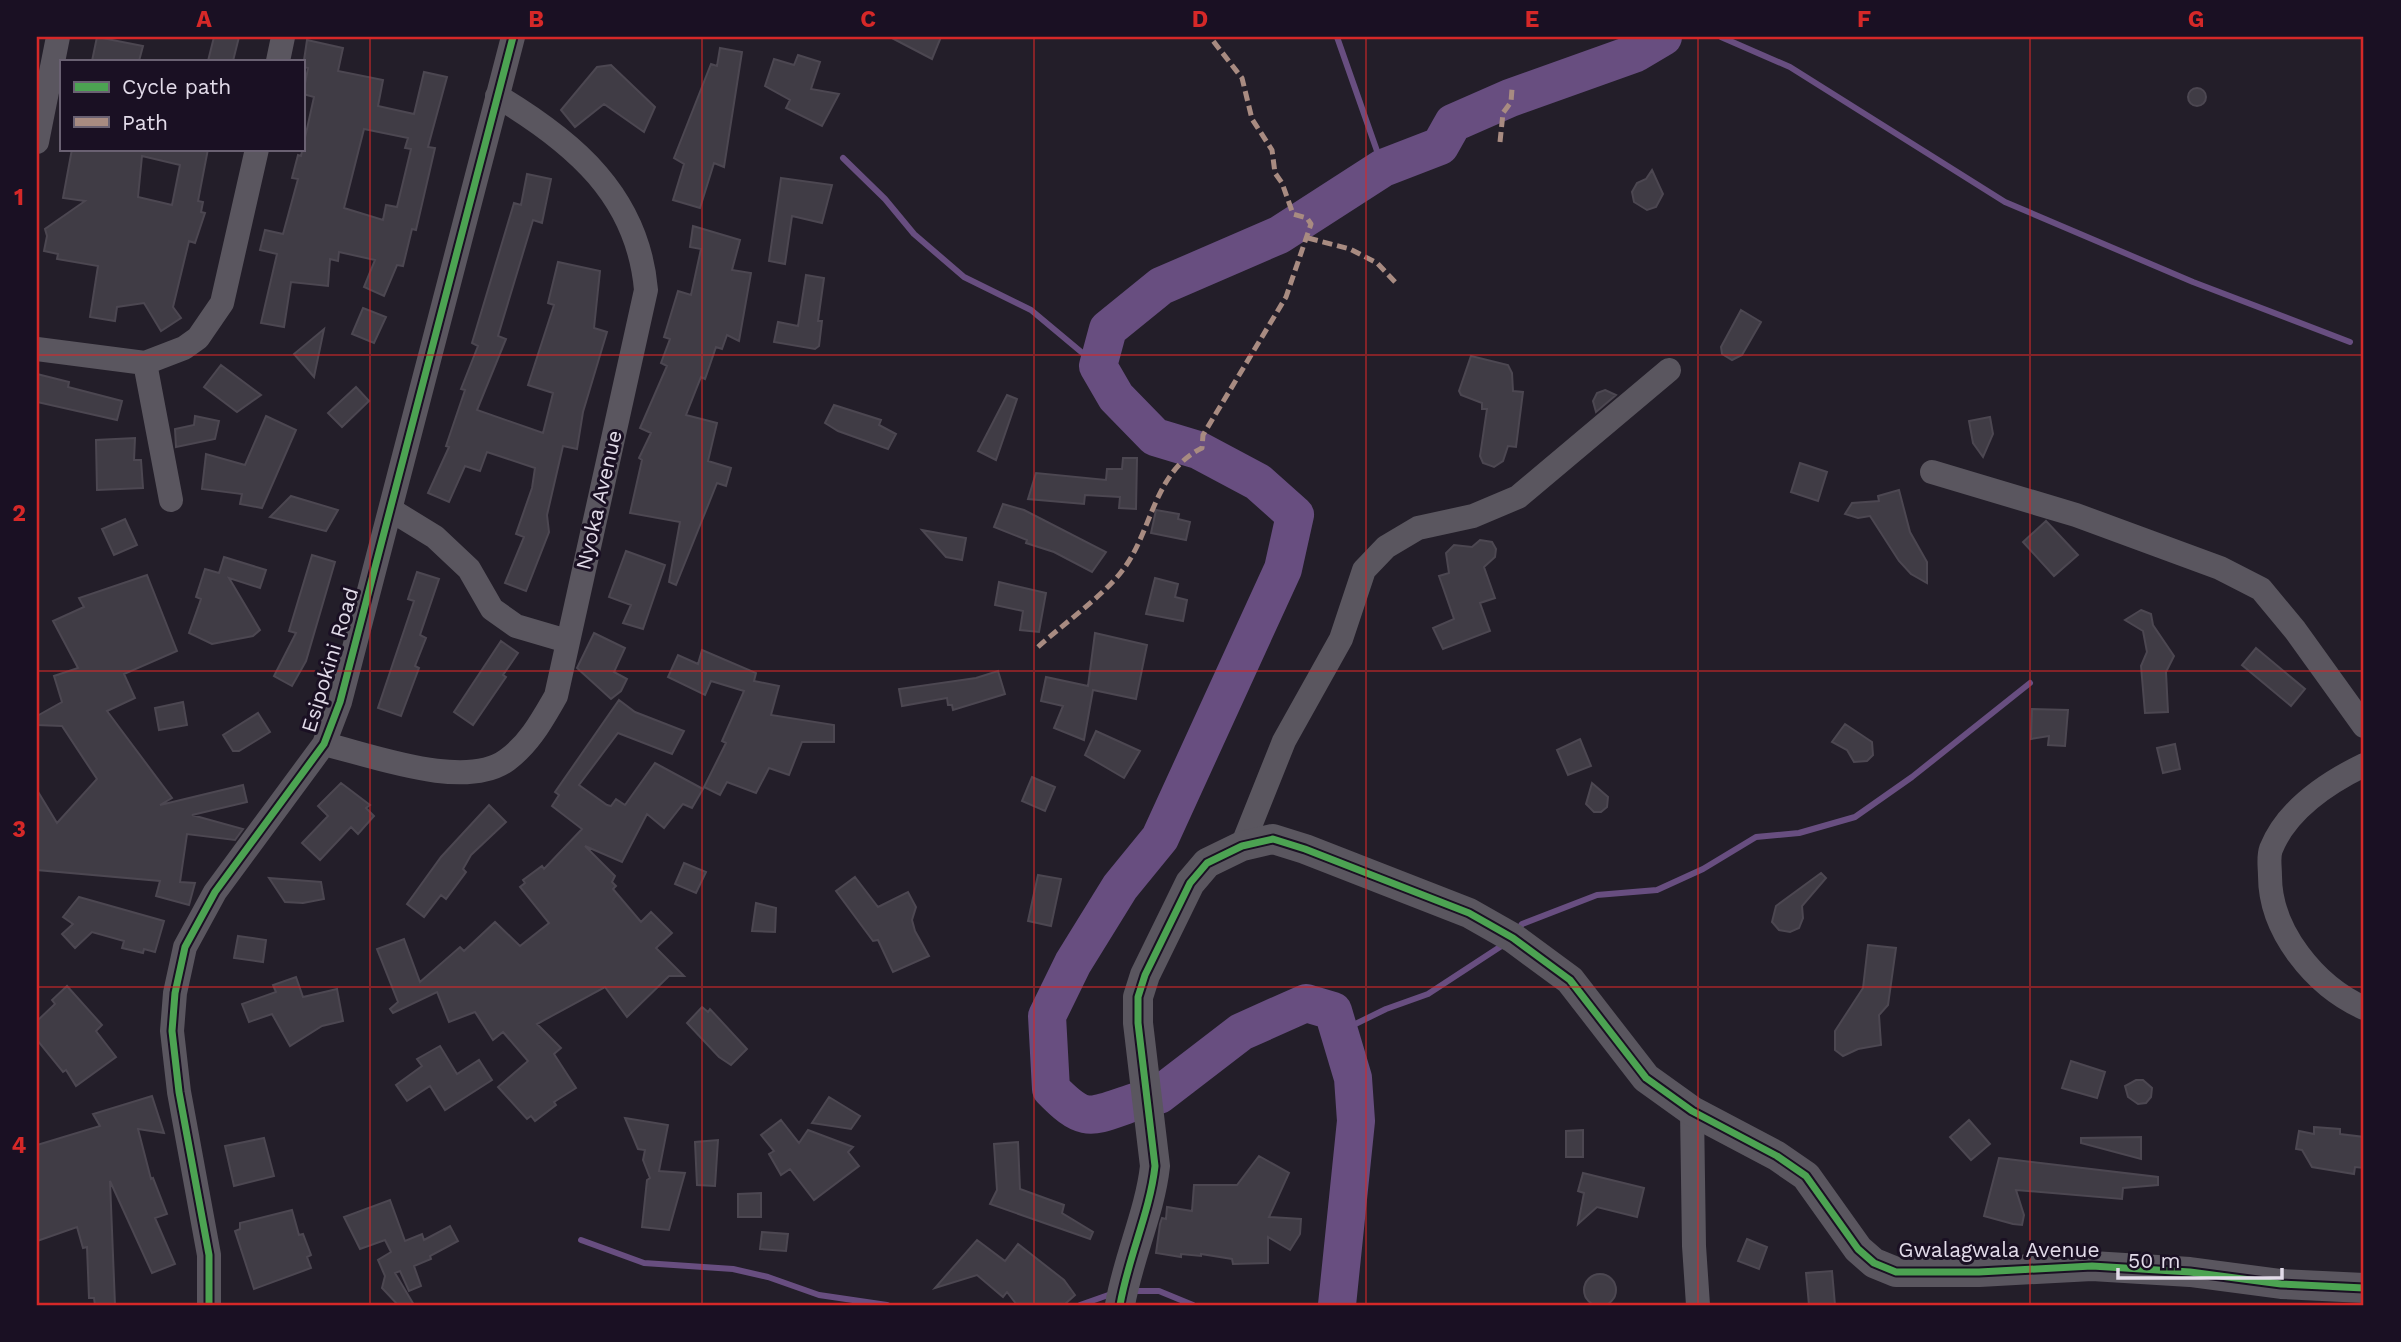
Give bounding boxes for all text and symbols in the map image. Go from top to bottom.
text: A [196,6,212,33]
text: B [528,6,544,33]
text: C [860,6,876,33]
text: D [1192,6,1208,33]
text: E [1525,6,1539,33]
text: F [1857,6,1871,33]
text: G [2188,6,2204,33]
legend [60,60,304,150]
text: Cycle path [122,74,231,99]
text: Path [122,110,168,135]
text: 1 [14,184,24,211]
street label: Nyoka Avenue [570,428,627,572]
text: 2 [12,500,26,527]
street label: Esipokini Road [296,584,363,735]
text: 3 [12,816,26,843]
text: 4 [12,1132,27,1159]
street label: Gwalagwala Avenue [1898,1237,2100,1262]
scale bar [2118,1237,2282,1281]
text: 50 m [2128,1248,2180,1273]

